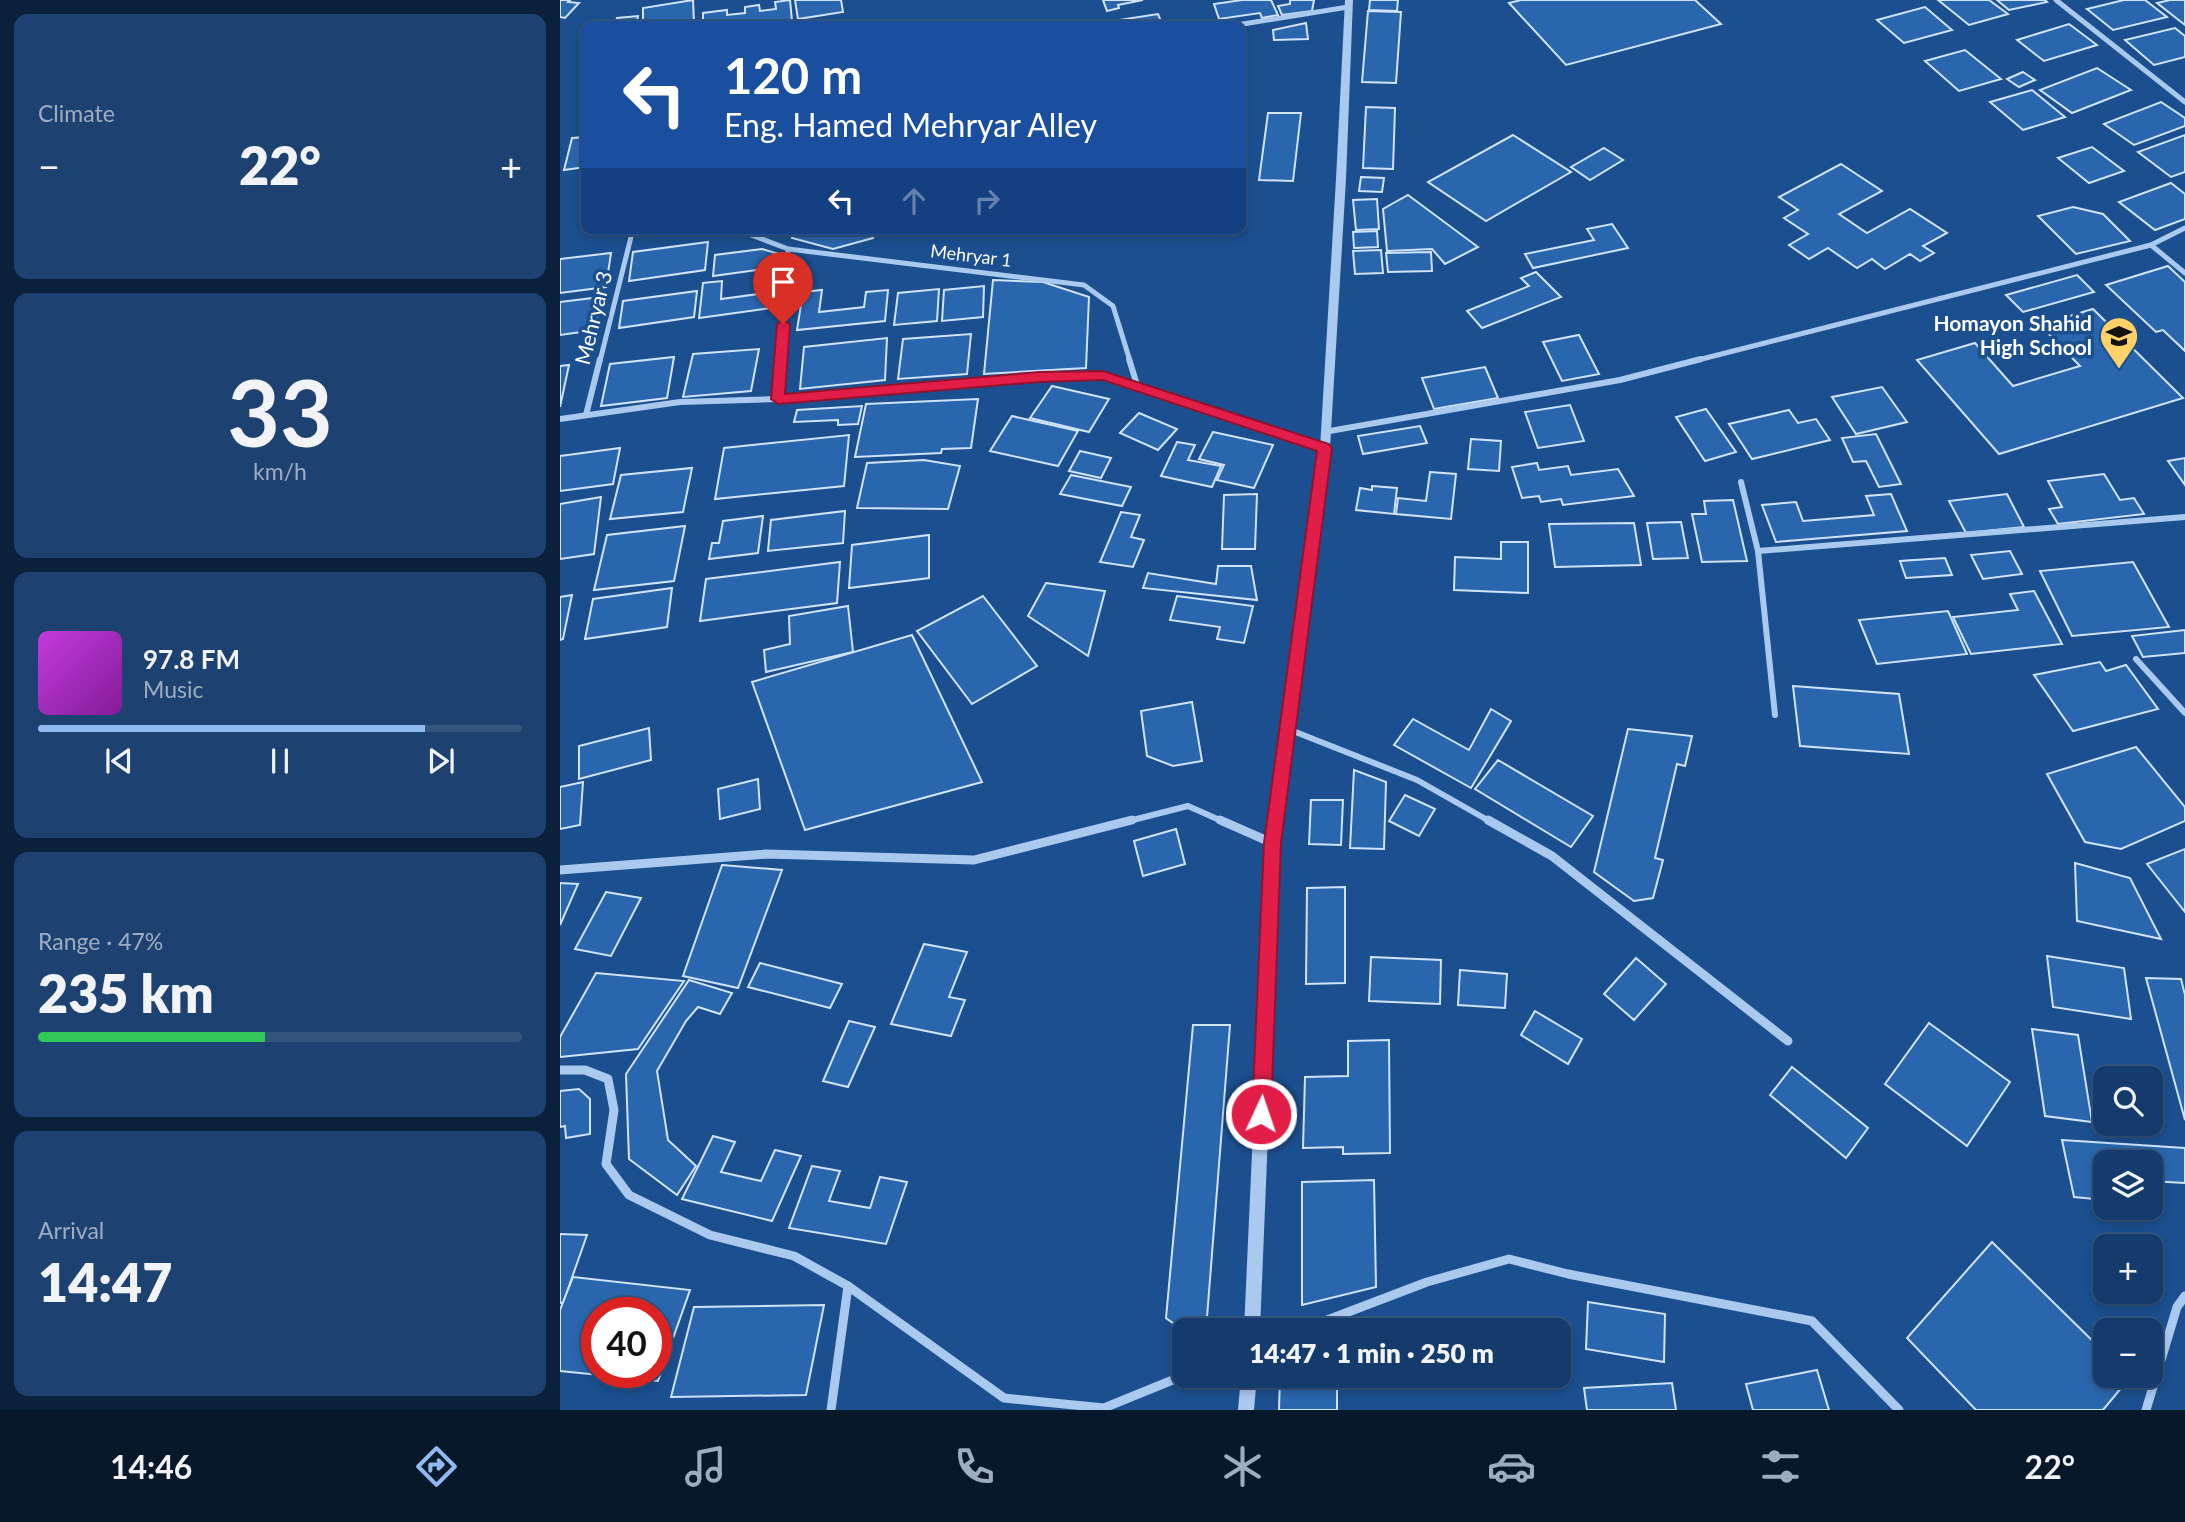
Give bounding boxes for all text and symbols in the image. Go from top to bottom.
text: 120 m [724,46,862,104]
icon: left [609,49,700,140]
text: Climate [38,99,115,127]
text: Eng. Hamed Mehryar Alley [724,105,1097,144]
text: 22° [239,134,321,196]
text: − [38,143,60,189]
text: + [500,143,522,189]
icon: left [822,182,860,220]
icon: ahead [895,182,933,220]
icon: right [968,182,1006,220]
street label: Mehryar 1 [929,239,1013,271]
pin [753,252,813,324]
icon: arrive [764,263,802,301]
street label: Mehryar 3 [569,268,616,367]
place label: Homayon Shahid High School [1933,310,2092,359]
school or university icon: Homayon Shahid High School [2098,315,2140,370]
text: 33 [227,357,333,466]
text: km/h [253,457,307,485]
text: 97.8 FM [143,643,240,675]
text: Music [143,675,203,703]
icon: previous [100,742,138,780]
icon: pause [261,742,299,780]
icon: next [422,742,460,780]
text: Range · 47% [38,927,163,955]
text: 235 km [38,962,214,1024]
map controls [2093,1066,2163,1388]
button: search [2093,1066,2163,1136]
position arrow [1224,1077,1298,1151]
button: layers [2093,1150,2163,1220]
text: Arrival [38,1216,104,1244]
button: + [2093,1234,2163,1304]
text: 14:47 [38,1251,172,1313]
speed limit sign: 40 [581,1297,672,1388]
button: − [2093,1318,2163,1388]
text: 14:47 · 1 min · 250 m [1249,1337,1494,1369]
icon: directions [412,1442,461,1491]
icon: music [681,1442,730,1491]
icon: phone [950,1442,999,1491]
icon: climate [1218,1442,1267,1491]
icon: car [1487,1442,1536,1491]
icon: filters [1756,1442,1805,1491]
text: 14:46 [110,1447,192,1486]
text: 22° [2025,1447,2075,1486]

